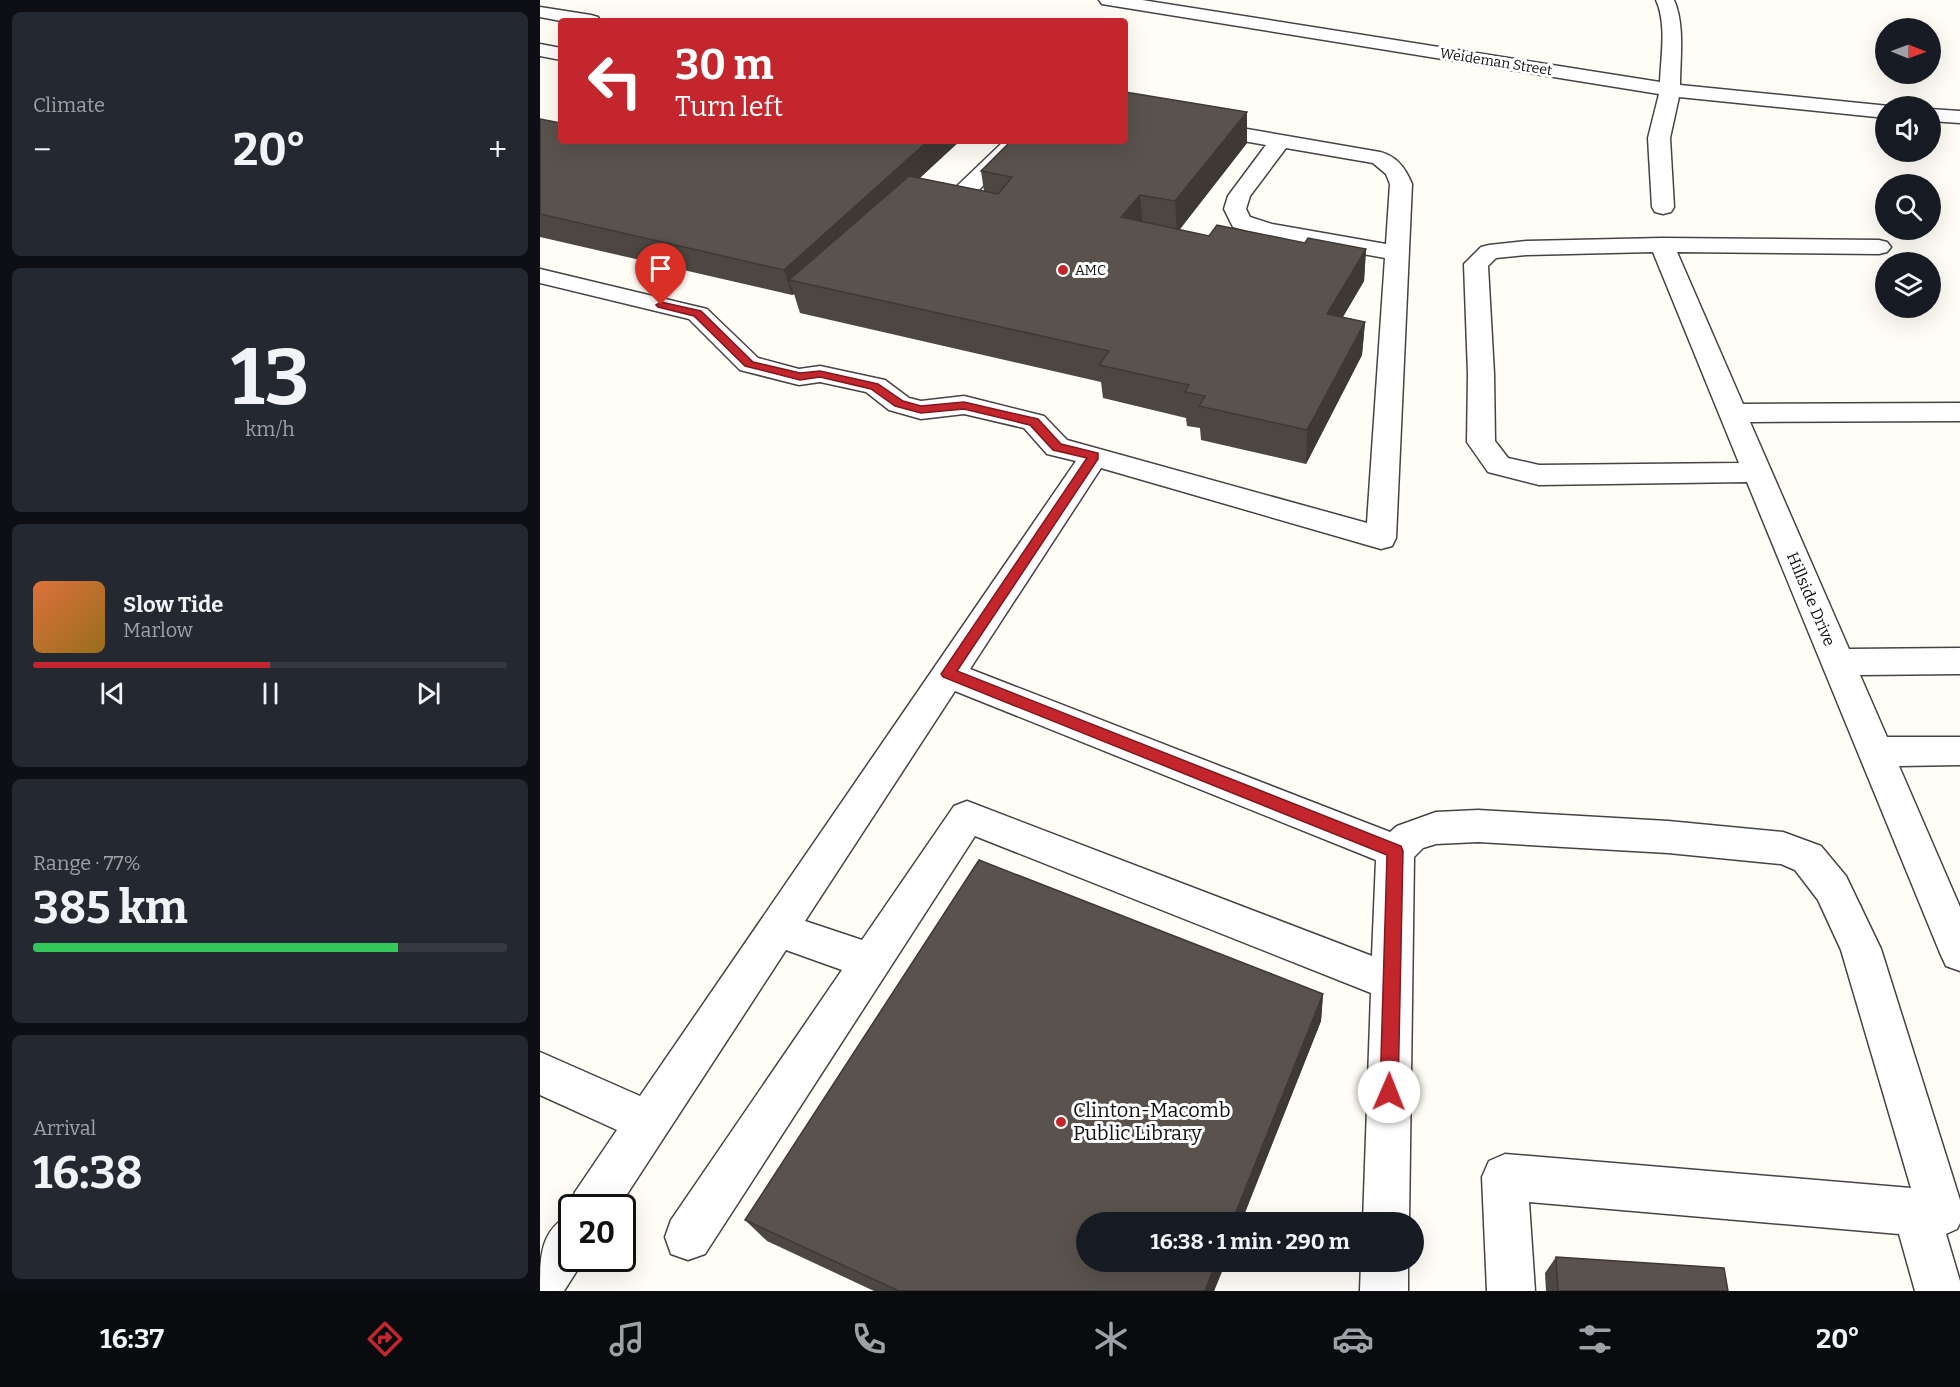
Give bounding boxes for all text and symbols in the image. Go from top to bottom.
north arrow [1875,18,1941,84]
map controls [1875,18,1941,318]
text: 30 m [675,40,774,90]
icon: left [576,42,654,120]
street label: Weideman Street [1439,45,1553,79]
text: Turn left [675,91,783,123]
text: Climate [33,93,105,117]
button: sound [1875,96,1941,162]
text: 20° [233,123,306,177]
text: − [33,130,51,170]
text: + [488,130,507,170]
button: search [1875,174,1941,240]
pin [635,243,686,305]
icon: arrive [644,252,677,285]
button: layers [1875,252,1941,318]
place label: AMC [1075,262,1106,279]
marker: AMC [1056,263,1070,277]
text: 13 [231,331,309,425]
text: km/h [245,417,295,441]
street label: Hillside Drive [1783,549,1839,649]
text: Slow Tide [123,591,223,618]
text: Marlow [123,618,193,642]
icon: previous [96,677,129,710]
icon: pause [254,677,287,710]
icon: next [412,677,445,710]
text: Range · 77% [33,851,141,875]
text: 385 km [33,881,188,935]
position arrow [1357,1060,1421,1124]
place label: Clinton-Macomb Public Library [1073,1098,1230,1145]
marker: Clinton-Macomb Public Library [1054,1115,1068,1129]
text: Arrival [33,1116,96,1140]
text: 16:38 [33,1146,143,1200]
speed limit sign: 20 [558,1194,636,1272]
text: 16:38 · 1 min · 290 m [1150,1228,1350,1255]
icon: directions [364,1318,406,1360]
icon: music [606,1318,648,1360]
icon: phone [848,1318,890,1360]
icon: climate [1090,1318,1132,1360]
icon: car [1332,1318,1374,1360]
icon: filters [1574,1318,1616,1360]
text: 16:37 [100,1323,164,1355]
text: 20° [1816,1323,1860,1355]

